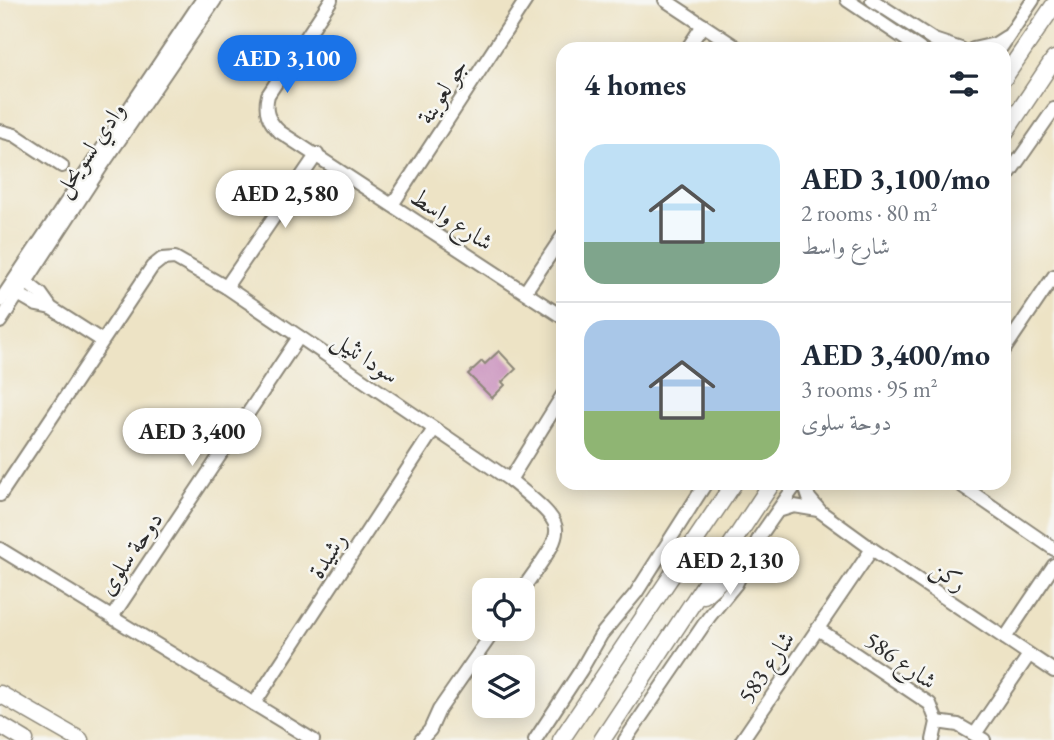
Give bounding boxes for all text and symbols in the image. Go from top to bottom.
pin: AED 3,100 [207,36,367,95]
text: AED 3,100 [234,43,340,73]
street label: جو لعوينة [409,52,475,130]
text: 4 homes [584,65,686,104]
icon: filters [945,65,983,103]
street label: وادي لسويحل [46,96,135,205]
text: AED 3,100/mo [801,159,990,198]
pin: AED 2,580 [205,170,365,230]
icon: home [640,172,724,256]
text: AED 2,580 [232,178,338,208]
street label: شارع واسط [402,181,499,262]
text: 2 rooms · 80 m² [801,198,938,228]
text: شارع واسط [801,231,890,261]
street label: سودا نثيل [326,323,405,392]
text: AED 3,400/mo [801,335,990,374]
icon: home [640,348,724,432]
text: 3 rooms · 95 m² [801,374,938,404]
text: دوحة سلوى [801,407,892,437]
pin: AED 3,400 [112,408,272,468]
text: AED 3,400 [139,416,245,446]
street label: دوحة سلوى [91,505,169,601]
street label: رشيدة [301,526,353,584]
pin: AED 2,130 [650,538,810,597]
text: AED 2,130 [677,545,783,575]
street label: ركن [925,552,973,599]
map controls [472,578,535,718]
button: locate [472,578,535,641]
street label: شارع 586 [856,624,943,700]
street label: شارع 583 [730,625,806,712]
button: layers [472,655,535,718]

